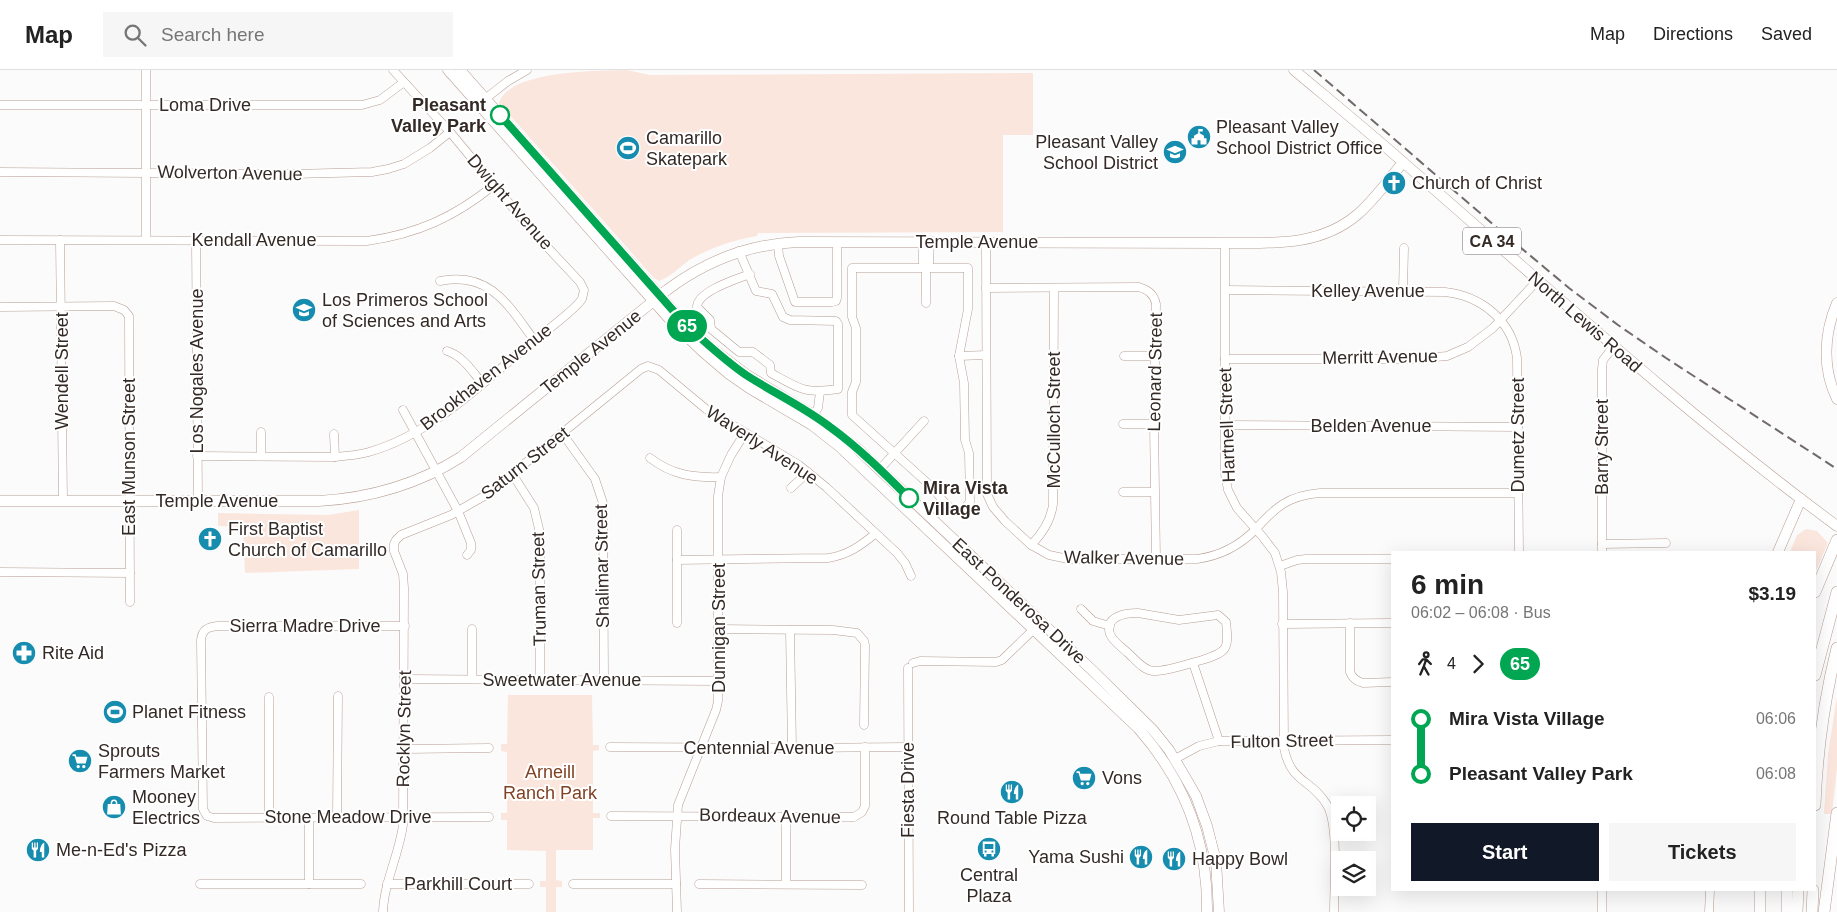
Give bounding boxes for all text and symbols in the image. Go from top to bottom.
search box [103,12,453,57]
text: Map [25,21,73,48]
icon: search [121,21,149,49]
text: Search here [161,24,265,45]
text: Map [1590,24,1625,44]
text: Directions [1653,24,1733,44]
text: Saved [1761,24,1812,44]
street label: Loma Drive [159,95,251,115]
place label: Pleasant Valley Park [391,95,487,136]
marker: Pleasant Valley Park [490,105,510,125]
place label: Pleasant Valley School District Office [1216,117,1383,158]
public building icon: Pleasant Valley School District Office [1186,124,1212,150]
place label: Camarillo Skatepark [646,128,728,169]
place label: Pleasant Valley School District [1035,132,1158,173]
sports icon: Camarillo Skatepark [615,135,641,161]
school or university icon: Pleasant Valley School District [1162,139,1188,165]
street label: Dwight Avenue [463,150,557,254]
street label: Wolverton Avenue [157,162,303,184]
church icon: Church of Christ [1381,170,1407,196]
place label: Church of Christ [1412,173,1542,193]
road number: CA 34 [1463,228,1521,255]
street label: Kendall Avenue [192,230,316,250]
street label: Temple Avenue [916,232,1038,252]
street label: North Lewis Road [1524,268,1646,376]
street label: Kelley Avenue [1311,281,1425,301]
street label: Los Nogales Avenue [187,289,207,453]
place label: Los Primeros School of Sciences and Arts [322,290,488,331]
school or university icon: Los Primeros School of Sciences and Arts [291,297,317,323]
street label: Temple Avenue [537,306,645,398]
line badge: 65 [664,310,710,342]
street label: Wendell Street [52,312,72,430]
street label: Leonard Street [1144,312,1166,432]
text: 65 [677,316,697,336]
street label: Brookhaven Avenue [416,320,556,434]
street label: Merritt Avenue [1322,346,1438,368]
street label: McCulloch Street [1044,351,1064,489]
street label: Hartnell Street [1215,367,1239,483]
street label: Dumetz Street [1508,377,1528,493]
street label: East Munson Street [119,378,139,536]
street label: Barry Street [1592,399,1612,495]
street label: Waverly Avenue [702,401,822,489]
street label: Belden Avenue [1311,416,1431,436]
street label: Saturn Street [477,422,573,504]
place label: Mira Vista Village [923,478,1009,519]
marker: Mira Vista Village [899,488,919,508]
street label: Temple Avenue [156,491,278,511]
street label: Shalimar Street [591,504,613,628]
place label: First Baptist Church of Camarillo [228,519,387,560]
church icon: First Baptist Church of Camarillo [197,526,223,552]
street label: Truman Street [528,532,550,646]
street label: East Ponderosa Drive [948,534,1090,668]
street label: Walker Avenue [1064,547,1184,569]
street label: Dunnigan Street [709,563,729,693]
text: 6 min [1411,569,1484,600]
text: $3.19 [1748,583,1796,604]
text: 06:02 – 06:08 · Bus [1411,604,1551,621]
street label: Sierra Madre Drive [229,616,381,636]
pharmacy icon: Rite Aid [11,640,37,666]
place label: Rite Aid [42,643,104,663]
icon: walk [1411,650,1439,678]
icon: forward [1464,650,1492,678]
text: 65 [1510,654,1530,674]
text: 4 [1447,655,1456,672]
street label: Rocklyn Street [393,670,415,788]
street label: Sweetwater Avenue [483,670,641,690]
sports icon: Planet Fitness [102,699,128,725]
place label: Planet Fitness [132,702,246,722]
text: Mira Vista Village [1449,708,1605,729]
text: 06:06 [1756,710,1796,727]
street label: Fulton Street [1230,730,1334,752]
street label: Centennial Avenue [684,738,834,758]
place label: Sprouts Farmers Market [98,741,225,782]
street label: Fiesta Drive [898,742,918,838]
supermarket icon: Sprouts Farmers Market [67,748,93,774]
park label: Arneill Ranch Park [503,762,598,803]
text: Pleasant Valley Park [1449,763,1633,784]
supermarket icon: Vons [1071,765,1097,791]
text: 06:08 [1756,765,1796,782]
place label: Vons [1102,768,1142,788]
restaurant icon: Round Table Pizza [999,779,1025,805]
place label: Mooney Electrics [132,787,200,828]
shop icon: Mooney Electrics [101,794,127,820]
map controls [1331,796,1376,896]
button: locate [1331,796,1376,841]
street label: Bordeaux Avenue [699,805,841,827]
street label: Stone Meadow Drive [264,807,432,827]
place label: Round Table Pizza [937,808,1088,828]
button: Start [1411,823,1599,881]
button: Tickets [1609,823,1796,881]
bus stop icon: Central Plaza [976,836,1002,862]
restaurant icon: Me-n-Ed's Pizza [25,837,51,863]
place label: Me-n-Ed's Pizza [56,840,187,860]
restaurant icon: Yama Sushi [1128,844,1154,870]
restaurant icon: Happy Bowl [1161,846,1187,872]
place label: Yama Sushi [1028,847,1124,867]
place label: Happy Bowl [1192,849,1288,869]
button: layers [1331,851,1376,896]
place label: Central Plaza [960,865,1018,906]
street label: Parkhill Court [404,874,512,894]

